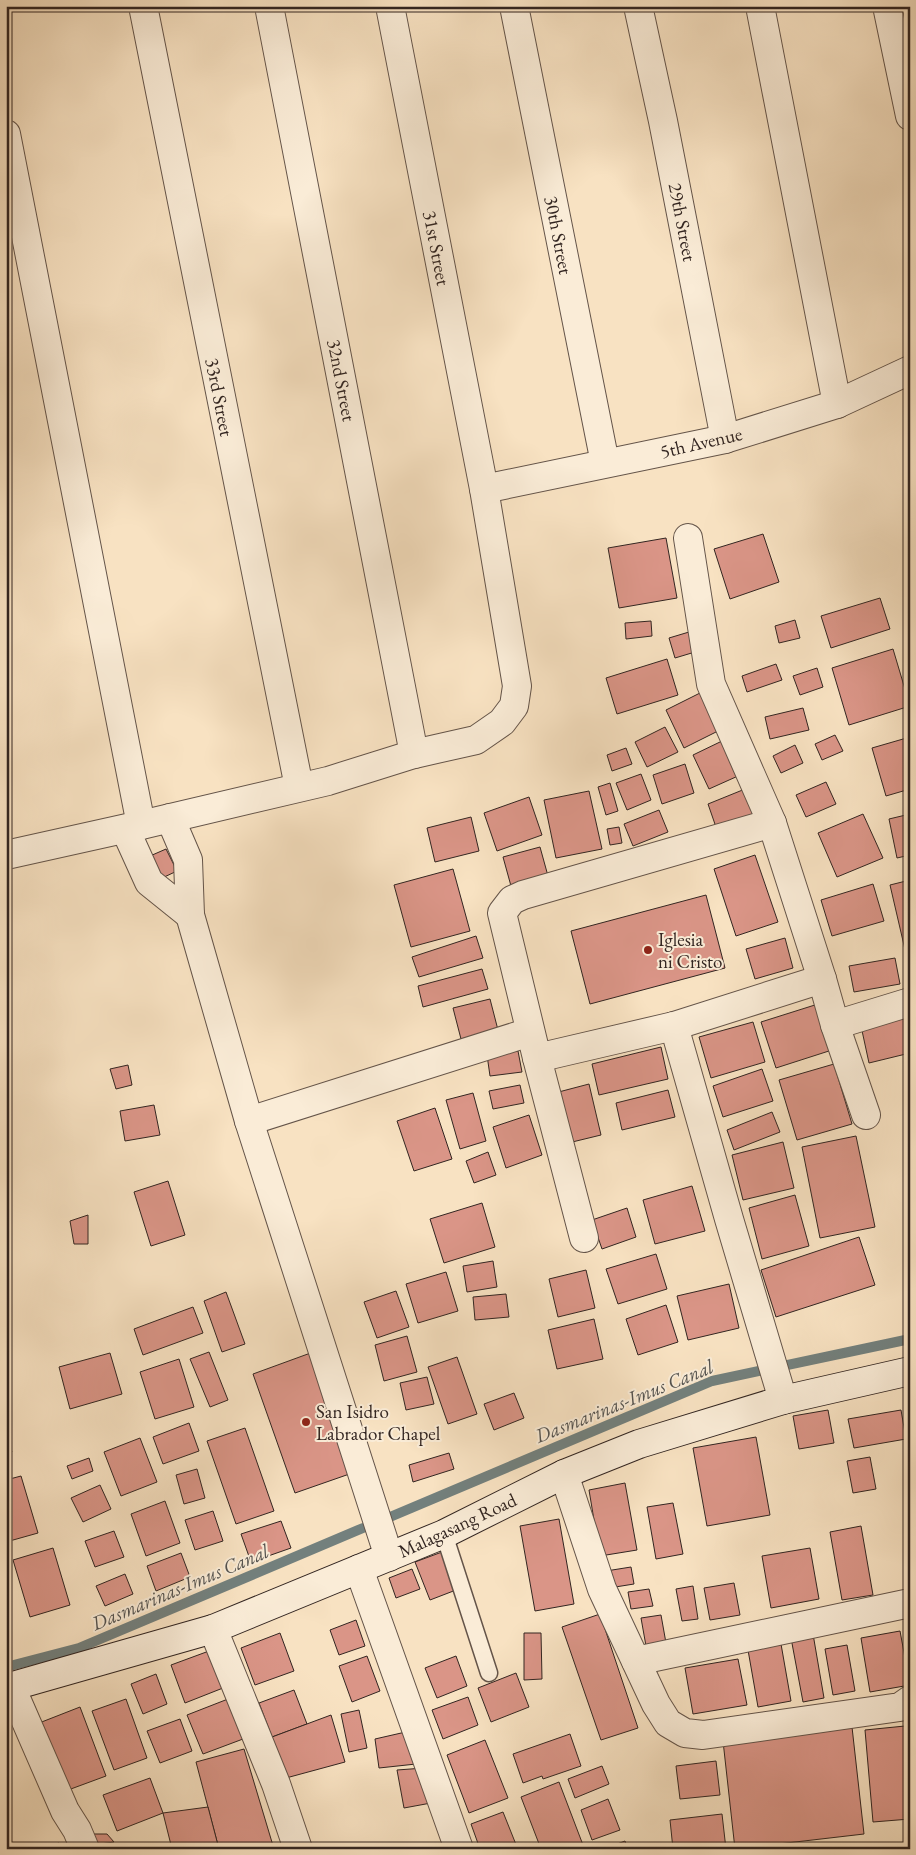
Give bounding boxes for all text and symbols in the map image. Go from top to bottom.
street label: 29th Street [663,181,702,264]
street label: 30th Street [539,194,578,277]
street label: 31st Street [417,208,456,288]
street label: 32nd Street [321,337,362,423]
street label: 33rd Street [200,356,239,439]
street label: 5th Avenue [658,421,744,464]
place label: Iglesia ni Cristo [658,927,723,974]
marker: Iglesia ni Cristo [642,944,654,956]
water label: Dasmarinas-Imus Canal [530,1353,718,1449]
place label: San Isidro Labrador Chapel [316,1399,441,1446]
marker: San Isidro Labrador Chapel [300,1416,312,1428]
street label: Malagasang Road [394,1487,521,1564]
water label: Dasmarinas-Imus Canal [86,1537,274,1637]

